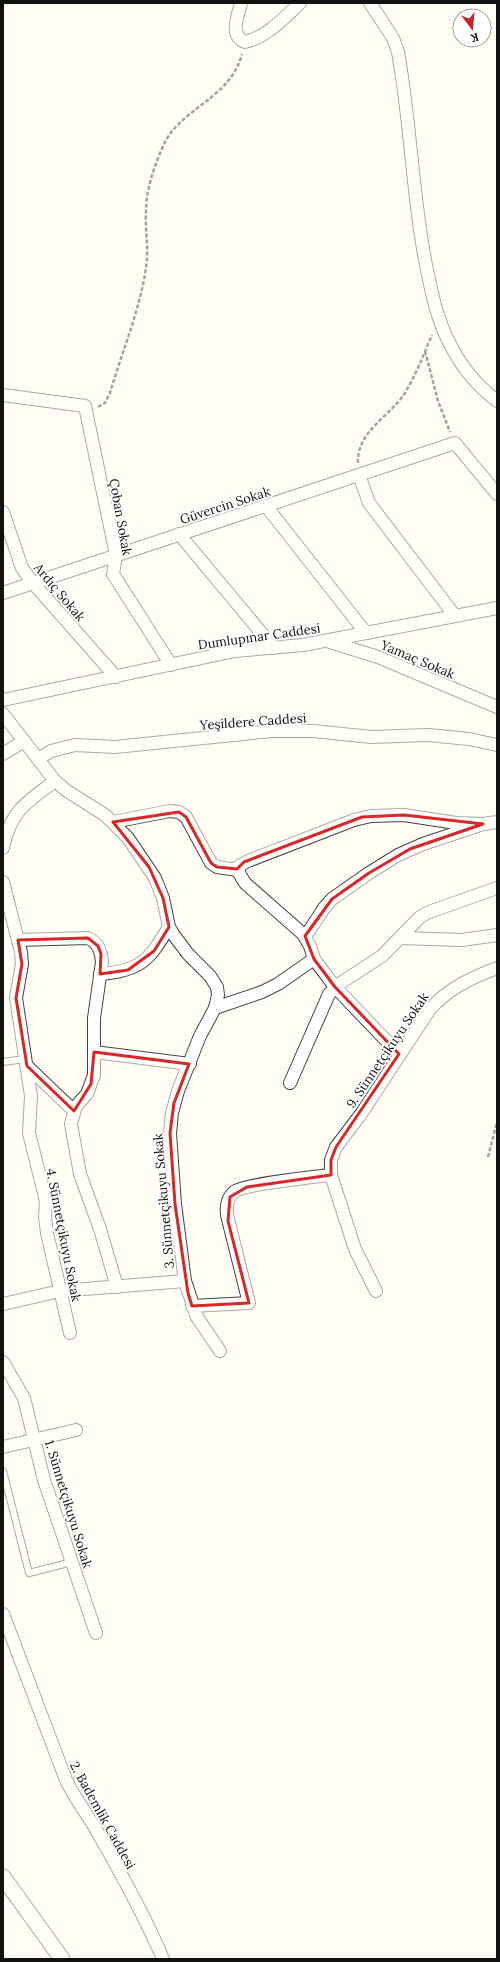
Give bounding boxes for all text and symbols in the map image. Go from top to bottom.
north arrow [452,8,492,48]
text: K [469,30,480,45]
street label: Çoban Sokak [105,477,136,557]
street label: Güvercin Sokak [178,483,273,528]
street label: Ardıç Sokak [30,559,89,625]
street label: Dumlupınar Caddesi [197,619,322,654]
street label: Yamaç Sokak [377,636,457,683]
street label: Yeşildere Caddesi [198,709,307,734]
street label: 9. Sünnetçikuyu Sokak [342,989,432,1111]
street label: 3. Sünnetçikuyu Sokak [149,1133,178,1269]
street label: 4. Sünnetçikuyu Sokak [42,1167,85,1303]
street label: 1. Sünnetçikuyu Sokak [41,1438,96,1570]
street label: 2. Bademlik Caddesi [66,1758,139,1872]

